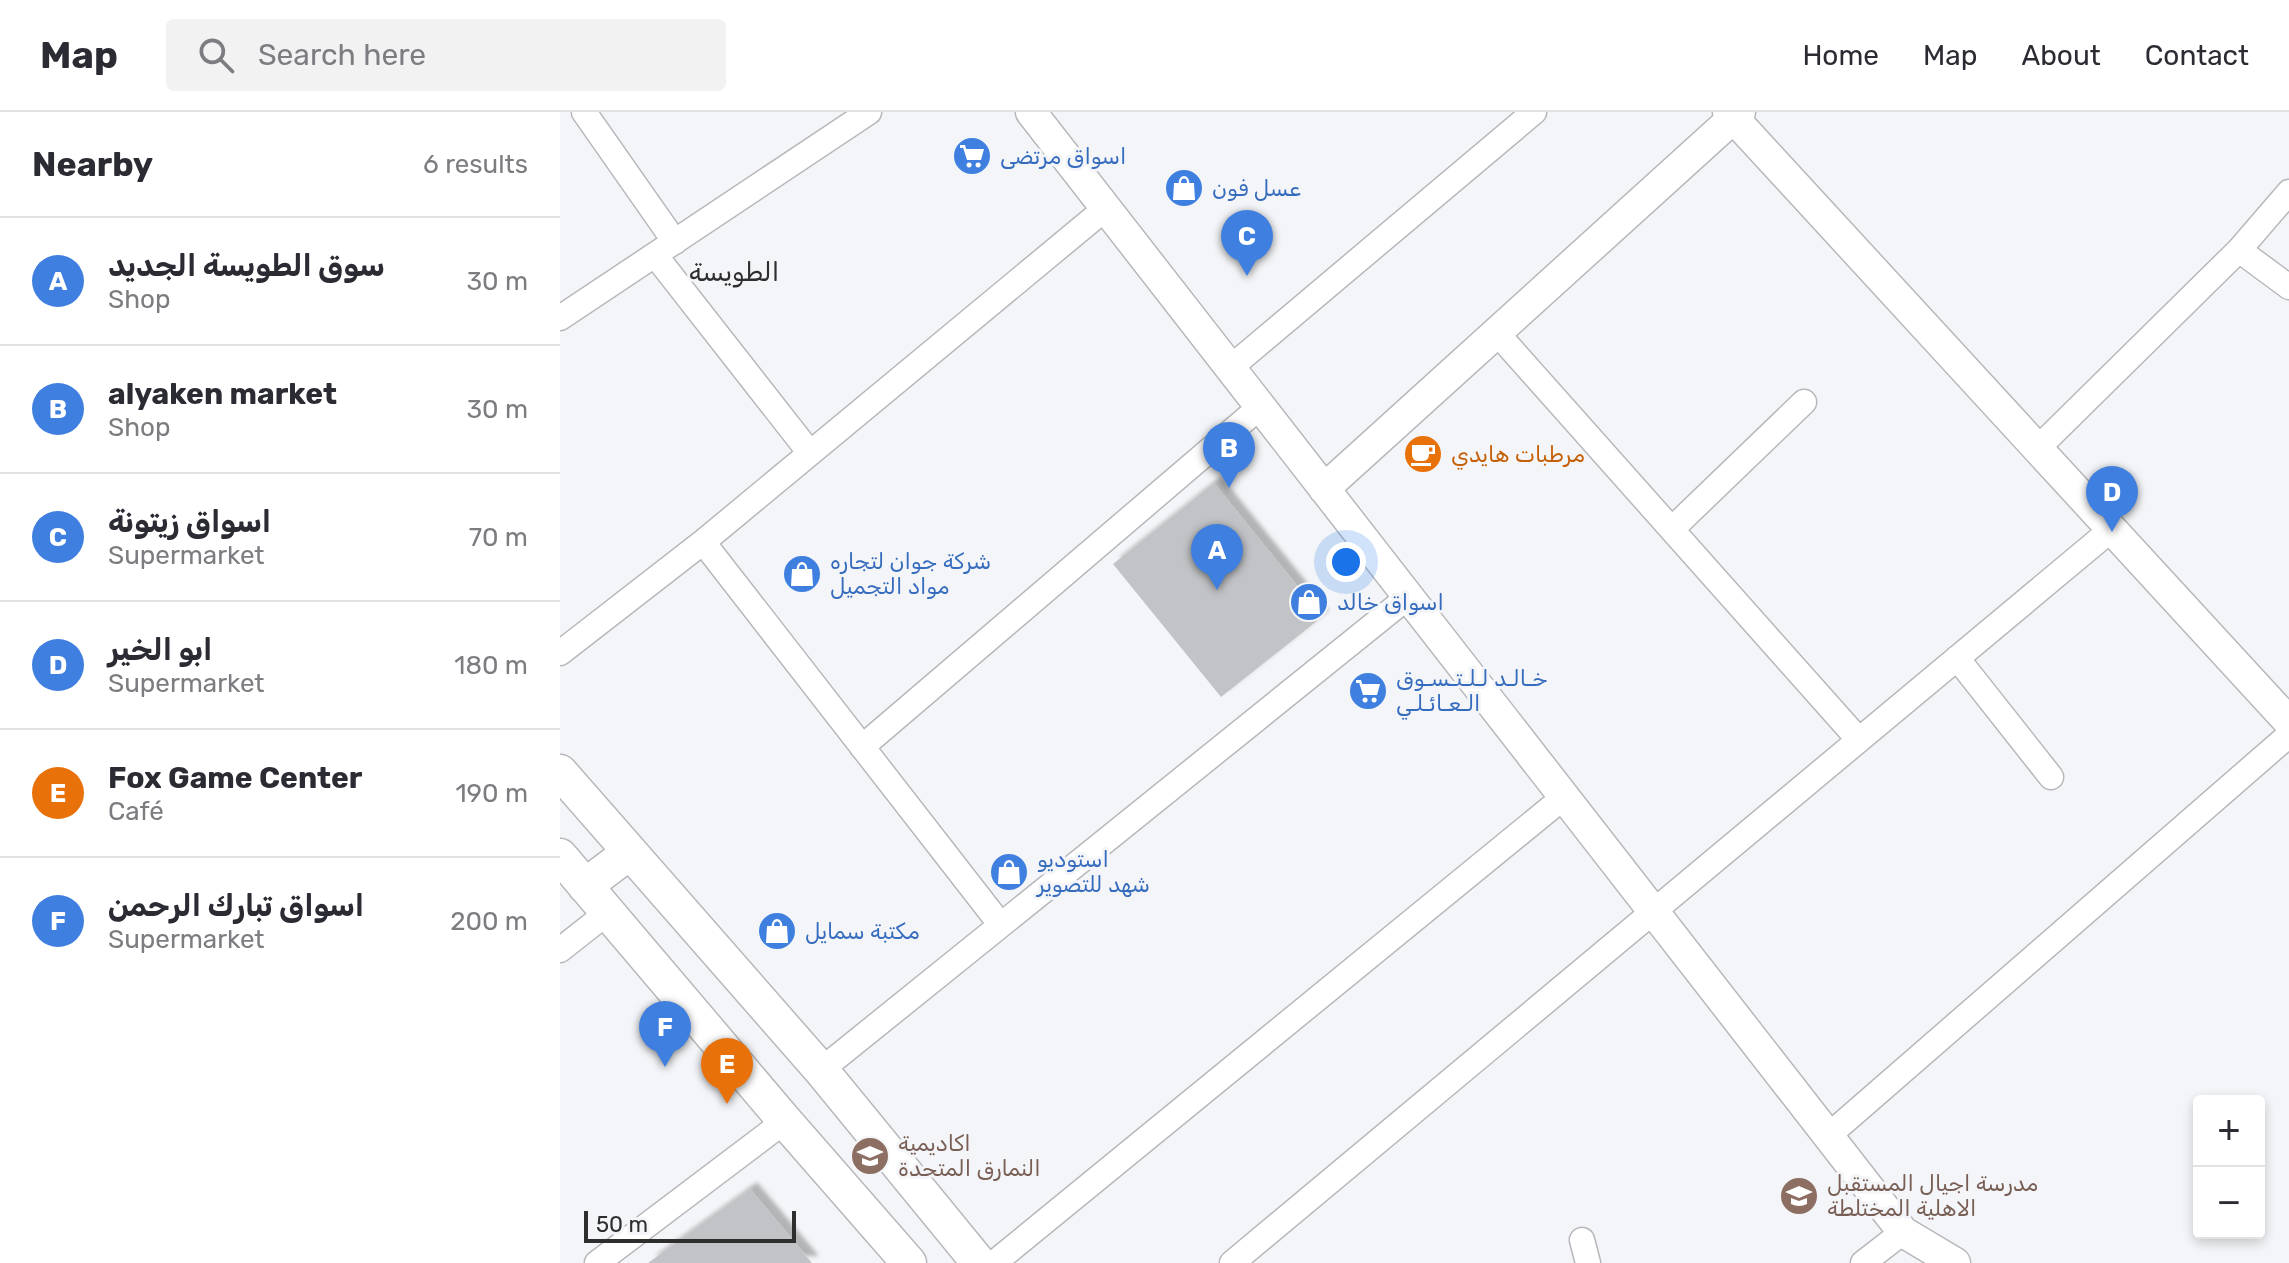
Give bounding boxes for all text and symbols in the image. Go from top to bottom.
search box [166,19,726,91]
text: Map [40,32,118,78]
icon: search [194,33,238,77]
text: Search here [258,37,426,73]
text: Home [1802,39,1879,72]
text: Map [1923,39,1977,72]
text: About [2021,39,2101,72]
text: Contact [2145,39,2249,72]
supermarket icon: اسواق مرتضى [951,135,993,177]
place label: اسواق مرتضى [1000,143,1126,170]
text: Nearby [32,144,153,185]
text: 6 results [423,149,528,180]
shop icon: عسل فون [1163,167,1205,209]
place label: عسل فون [1212,175,1301,202]
pin: C [1221,210,1273,276]
text: سوق الطويسة الجديد [108,248,385,284]
district label: الطويسة [689,257,779,288]
text: A [49,266,67,297]
text: 30 m [466,266,528,297]
text: Shop [108,284,170,315]
text: alyaken market [108,376,337,412]
text: B [49,394,67,425]
text: 30 m [466,394,528,425]
text: Shop [108,412,170,443]
pin: B [1203,422,1255,488]
cafe icon: مرطبات هايدي [1402,433,1444,475]
place label: مرطبات هايدي [1451,441,1585,470]
pin: D [2086,466,2138,532]
text: اسواق زيتونة [108,504,271,540]
text: C [49,522,67,553]
text: 70 m [469,522,528,553]
pin: A [1191,524,1243,590]
text: Supermarket [108,540,265,571]
your location [1326,542,1366,582]
place label: شركة جوان لتجاره مواد التجميل [830,548,991,600]
shop icon: شركة جوان لتجاره مواد التجميل [781,553,823,595]
shop icon: اسواق خالد [1288,581,1330,623]
place label: اسواق خالد [1337,589,1444,616]
text: ابو الخير [108,632,212,668]
text: D [49,650,67,681]
text: 180 m [454,650,528,681]
place label: خـالـد لـلـتـسـوق الـعـائـلـي [1396,665,1548,720]
text: Supermarket [108,668,265,699]
supermarket icon: خـالـد لـلـتـسـوق الـعـائـلـي [1347,670,1389,712]
text: Fox Game Center [108,760,363,796]
text: E [50,778,66,809]
text: 190 m [455,778,528,809]
text: Café [108,796,164,827]
place label: استوديو شهد للتصوير [1035,846,1150,898]
shop icon: استوديو شهد للتصوير [988,851,1030,893]
text: اسواق تبارك الرحمن [108,888,364,924]
text: F [50,906,66,937]
text: 200 m [450,906,528,937]
shop icon: مكتبة سمايل [756,910,798,952]
place label: مكتبة سمايل [805,918,920,945]
text: Supermarket [108,924,265,955]
pin: F [639,1001,691,1067]
pin: E [701,1038,753,1104]
map controls [2193,1095,2265,1239]
button: + [2193,1095,2265,1167]
place label: اكاديمية النمارق المتحدة [898,1130,1041,1182]
school or university icon: اكاديمية النمارق المتحدة [849,1135,891,1177]
button: − [2193,1167,2265,1239]
place label: مدرسة اجيال المستقبل الاهلية المختلطة [1827,1170,2038,1222]
school or university icon: مدرسة اجيال المستقبل الاهلية المختلطة [1778,1175,1820,1217]
scale bar [584,1207,796,1243]
text: 50 m [596,1211,648,1238]

